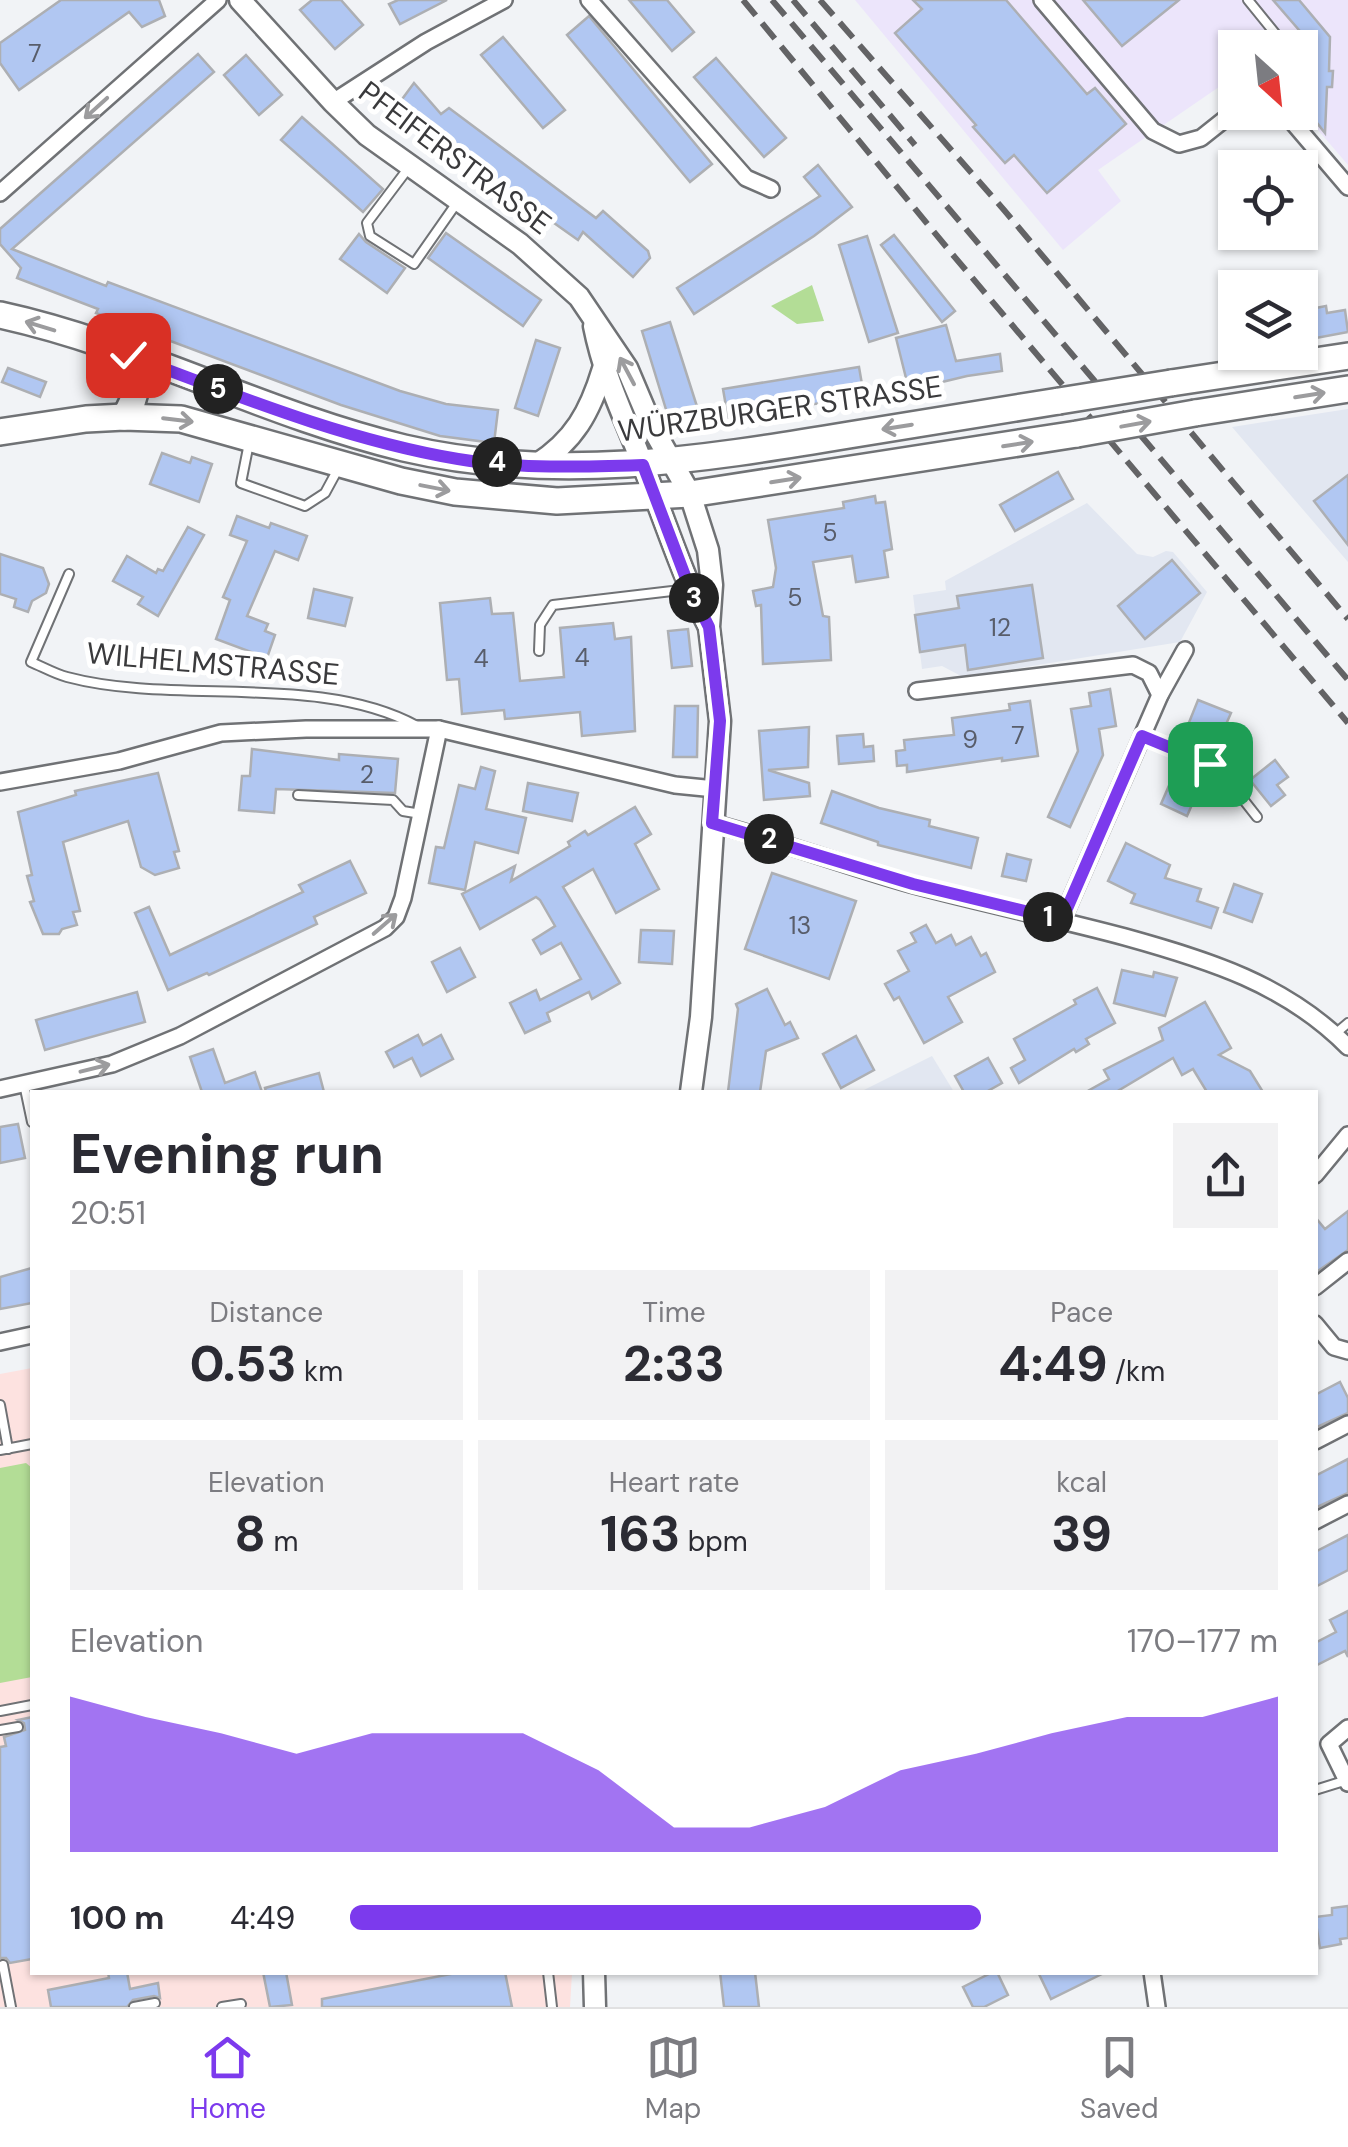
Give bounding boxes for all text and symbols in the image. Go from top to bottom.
north arrow [1218,30,1318,130]
map controls [1218,30,1318,370]
house number: 7 [28,37,42,70]
street label: PFEIFERSTRASSE [351,72,559,243]
one-way arrow [84,96,109,119]
button: locate [1218,150,1318,250]
button: layers [1218,270,1318,370]
pin [86,313,171,398]
one-way arrow [25,316,56,334]
icon: check [101,328,156,383]
one-way arrow [617,357,636,386]
pin: 5 [193,364,243,414]
street label: WÜRZBURGER STRASSE [615,366,945,451]
text: 5 [209,370,227,407]
one-way arrow [1293,386,1326,404]
one-way arrow [161,412,193,430]
one-way arrow [1119,414,1152,433]
one-way arrow [882,419,914,437]
one-way arrow [1001,434,1033,453]
pin: 4 [472,437,522,487]
text: 4 [488,443,506,480]
one-way arrow [769,470,802,488]
one-way arrow [419,480,451,499]
house number: 5 [822,516,838,549]
pin: 3 [669,573,719,623]
text: 3 [686,579,702,616]
house number: 5 [787,581,803,614]
house number: 12 [989,611,1011,644]
street label: WILHELMSTRASSE [85,633,341,694]
house number: 4 [574,641,590,674]
house number: 4 [473,642,489,675]
house number: 7 [1011,719,1025,752]
pin [1168,722,1253,807]
house number: 9 [962,723,978,756]
icon: arrive [1183,737,1238,792]
house number: 2 [360,758,374,791]
pin: 2 [744,814,794,864]
text: 2 [761,820,777,857]
pin: 1 [1023,892,1073,942]
text: 1 [1043,898,1053,935]
house number: 13 [789,909,811,942]
one-way arrow [371,913,397,936]
one-way arrow [78,1058,110,1076]
text: Evening run [70,1118,384,1190]
button: share [1173,1123,1278,1228]
text: 20:51 [70,1192,146,1234]
text: Distance [210,1294,323,1331]
text: Time [642,1294,706,1331]
text: Pace [1050,1294,1113,1331]
text: 0.53 [190,1331,297,1397]
text: 2:33 [623,1331,725,1397]
text: 4:49 [998,1331,1108,1397]
text: km [297,1353,343,1390]
text: /km [1108,1353,1165,1390]
text: Elevation [208,1464,325,1501]
text: Heart rate [609,1464,739,1501]
text: kcal [1056,1464,1107,1501]
text: 8 [234,1501,266,1567]
text: 163 [600,1501,680,1567]
text: 39 [1051,1501,1112,1567]
text: m [266,1523,298,1560]
text: bpm [680,1523,748,1560]
text: Elevation [70,1620,203,1662]
text: 170–177 m [1127,1620,1278,1662]
text: 100 m [70,1897,164,1939]
text: 4:49 [230,1897,295,1939]
tab: Home [189,2030,266,2127]
tab: Map [645,2030,701,2127]
tab: Saved [1080,2030,1159,2127]

